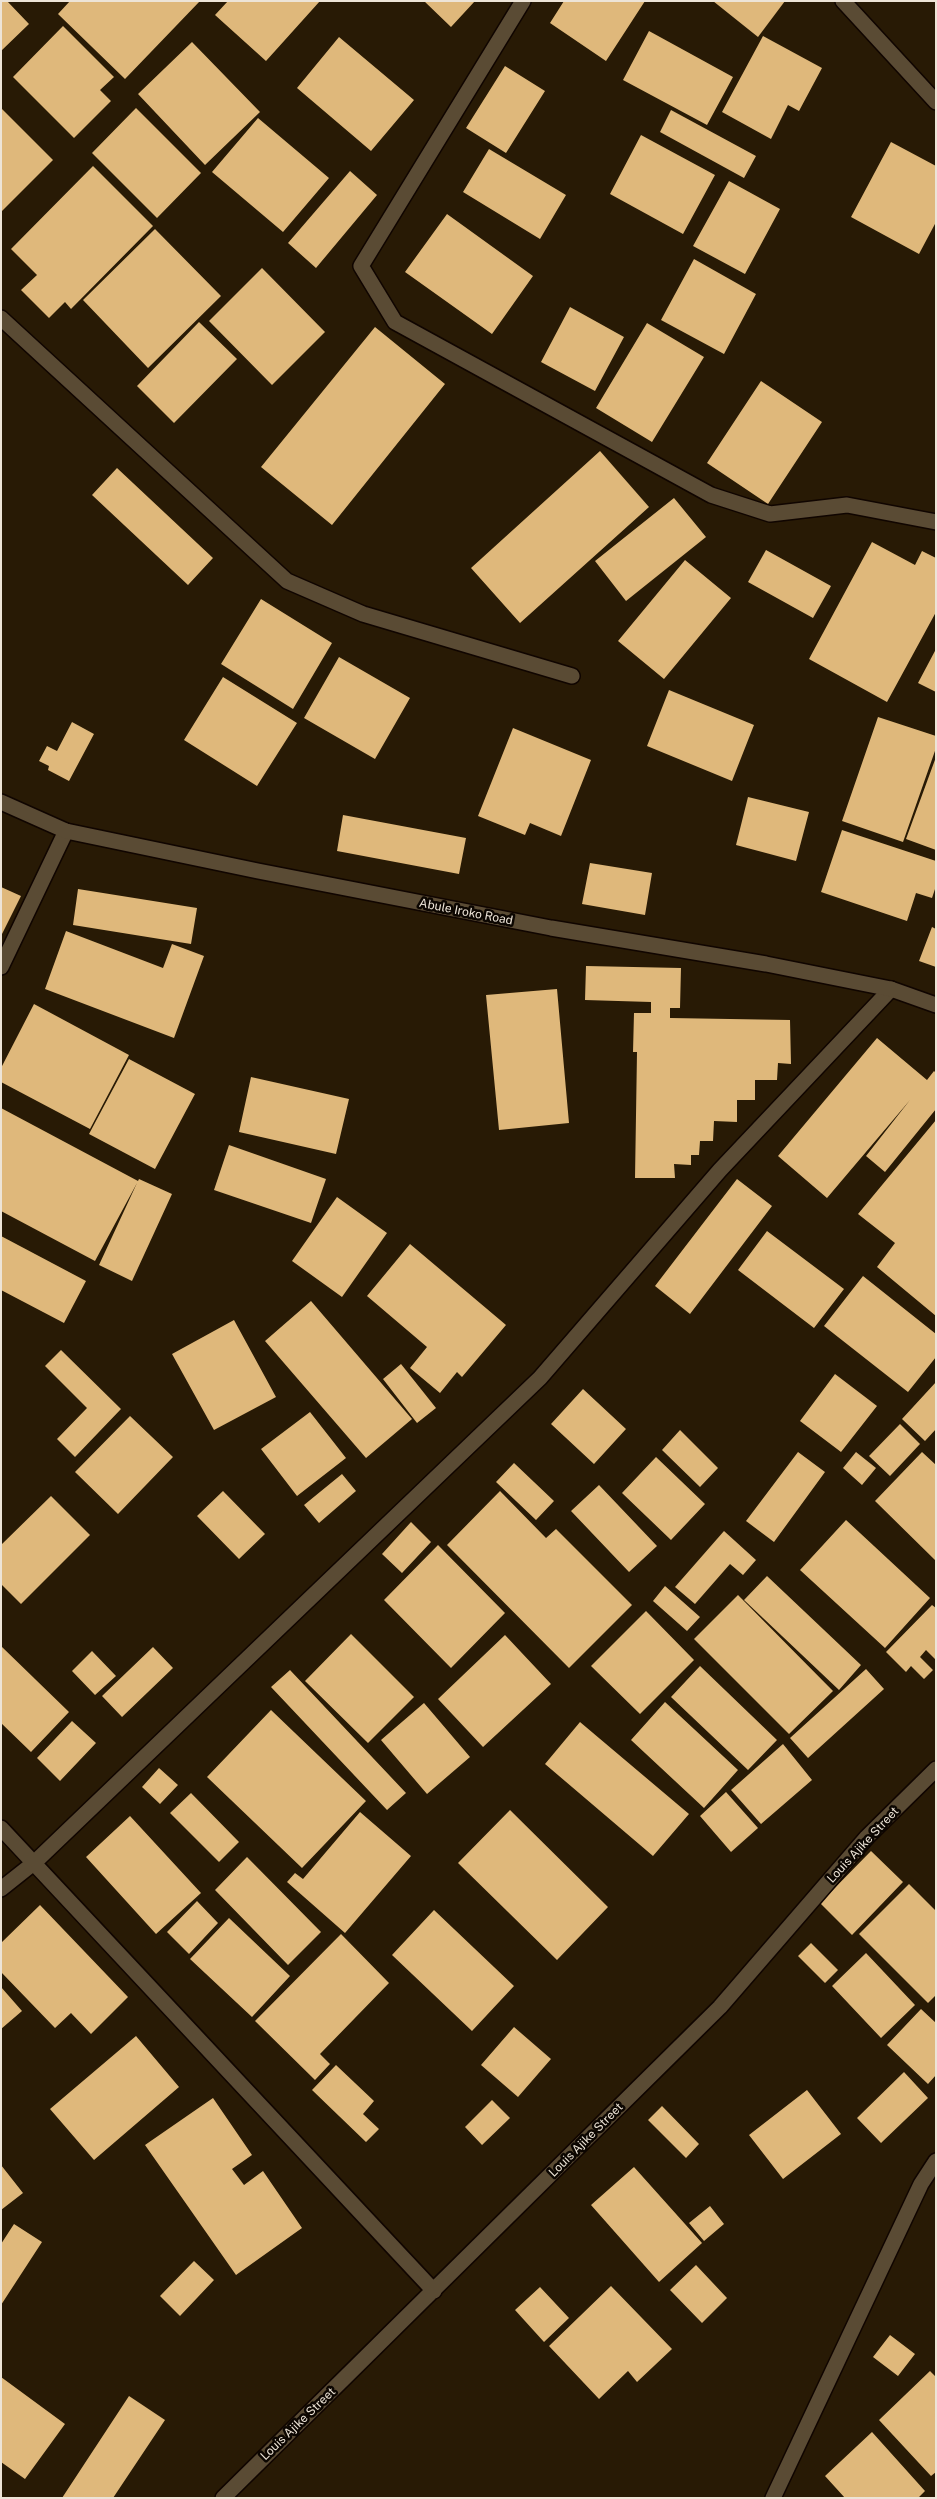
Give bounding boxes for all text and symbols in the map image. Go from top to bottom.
street label: Abule Iroko Road [418,896,514,928]
street label: Louis Ajike Street [824,1804,902,1886]
street label: Louis Ajike Street [546,2100,626,2180]
street label: Louis Ajike Street [258,2385,338,2463]

